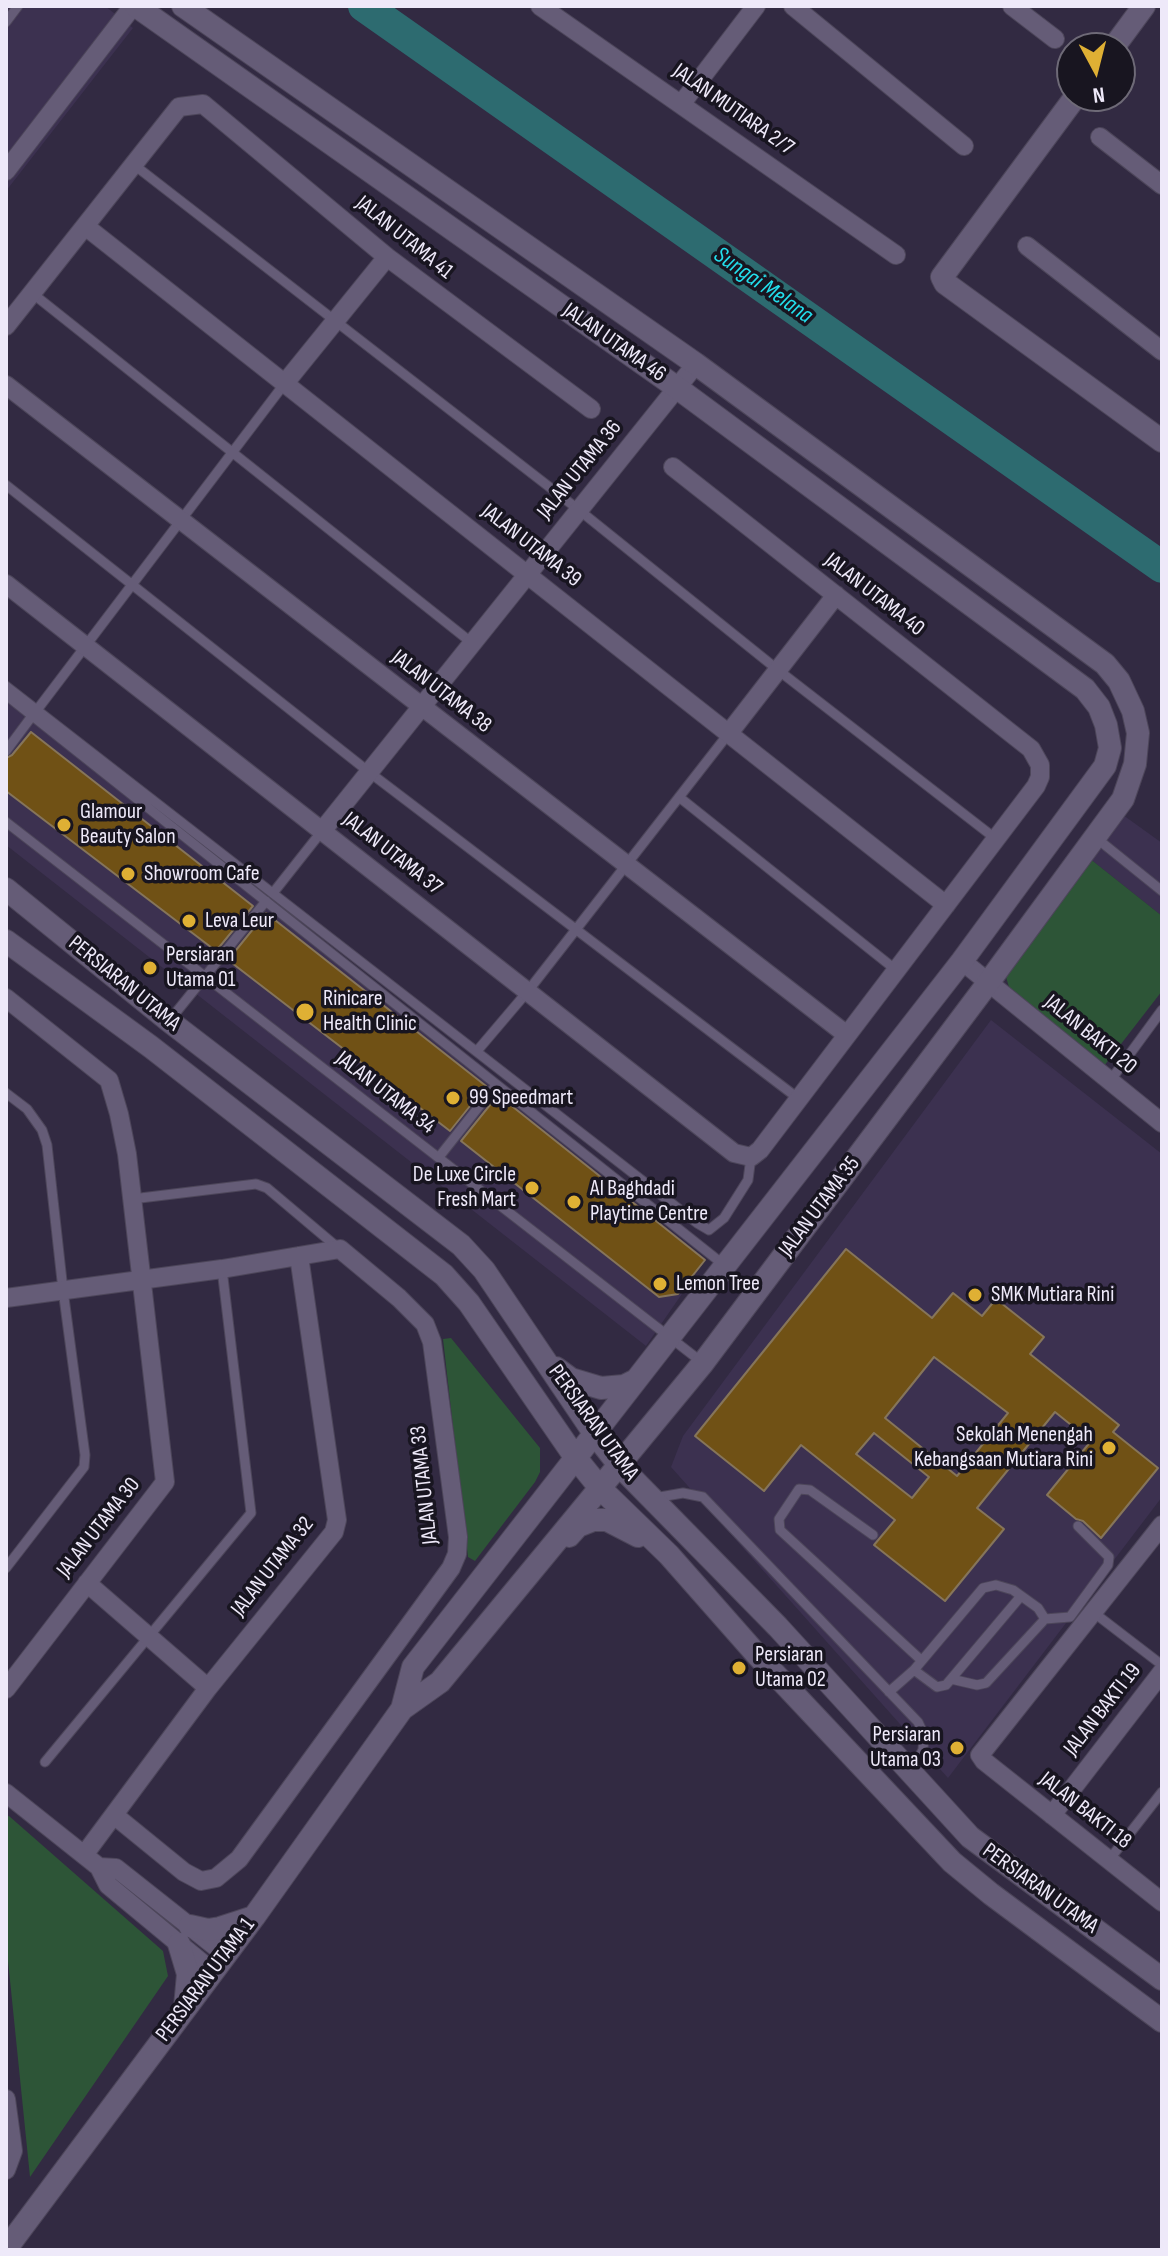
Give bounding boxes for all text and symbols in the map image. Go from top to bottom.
north arrow [1056,32,1136,112]
street label: JALAN MUTIARA 2/7 [667,59,799,161]
text: N [1091,80,1106,108]
street label: JALAN UTAMA 41 [350,191,458,285]
water label: Sungai Melana [708,241,818,331]
street label: JALAN UTAMA 46 [557,298,671,388]
street label: JALAN UTAMA 36 [532,415,628,525]
street label: JALAN UTAMA 39 [476,499,586,593]
street label: JALAN UTAMA 40 [819,548,929,642]
street label: JALAN UTAMA 38 [386,645,496,739]
place label: Glamour Beauty Salon [80,799,176,850]
street label: JALAN UTAMA 37 [337,807,447,901]
marker: Glamour Beauty Salon [55,816,73,834]
place label: Showroom Cafe [144,861,260,887]
marker: Showroom Cafe [119,865,137,883]
place label: Leva Leur [205,908,274,934]
marker: Leva Leur [180,912,198,930]
street label: PERSIARAN UTAMA [63,931,185,1037]
place label: Persiaran Utama 01 [166,942,236,994]
marker: Persiaran Utama 01 [141,959,159,977]
place label: Rinicare Health Clinic [323,986,417,1038]
street label: JALAN BAKTI 20 [1038,990,1142,1080]
marker: Rinicare Health Clinic [294,1001,316,1023]
street label: JALAN UTAMA 34 [330,1046,440,1140]
place label: 99 Speedmart [469,1085,573,1111]
marker: 99 Speedmart [444,1089,462,1107]
street label: JALAN UTAMA 35 [774,1152,866,1262]
place label: De Luxe Circle Fresh Mart [413,1162,516,1214]
place label: Al Baghdadi Playtime Centre [590,1176,708,1228]
marker: De Luxe Circle Fresh Mart [523,1179,541,1197]
marker: Al Baghdadi Playtime Centre [565,1193,583,1211]
place label: Lemon Tree [676,1271,760,1297]
marker: Lemon Tree [651,1275,669,1293]
place label: SMK Mutiara Rini [991,1282,1114,1308]
marker: SMK Mutiara Rini [966,1286,984,1304]
street label: PERSIARAN UTAMA [542,1360,644,1486]
place label: Sekolah Menengah Kebangsaan Mutiara Rini [914,1422,1093,1474]
street label: JALAN UTAMA 33 [406,1424,444,1546]
marker: Sekolah Menengah Kebangsaan Mutiara Rini [1100,1439,1118,1457]
street label: JALAN UTAMA 30 [52,1473,146,1583]
street label: JALAN UTAMA 32 [226,1512,320,1622]
place label: Persiaran Utama 02 [755,1642,826,1694]
marker: Persiaran Utama 02 [730,1659,748,1677]
street label: JALAN BAKTI 19 [1059,1659,1147,1761]
place label: Persiaran Utama 03 [870,1722,941,1774]
marker: Persiaran Utama 03 [948,1739,966,1757]
street label: JALAN BAKTI 18 [1034,1767,1136,1855]
street label: PERSIARAN UTAMA [977,1838,1103,1940]
street label: PERSIARAN UTAMA 1 [151,1913,261,2047]

